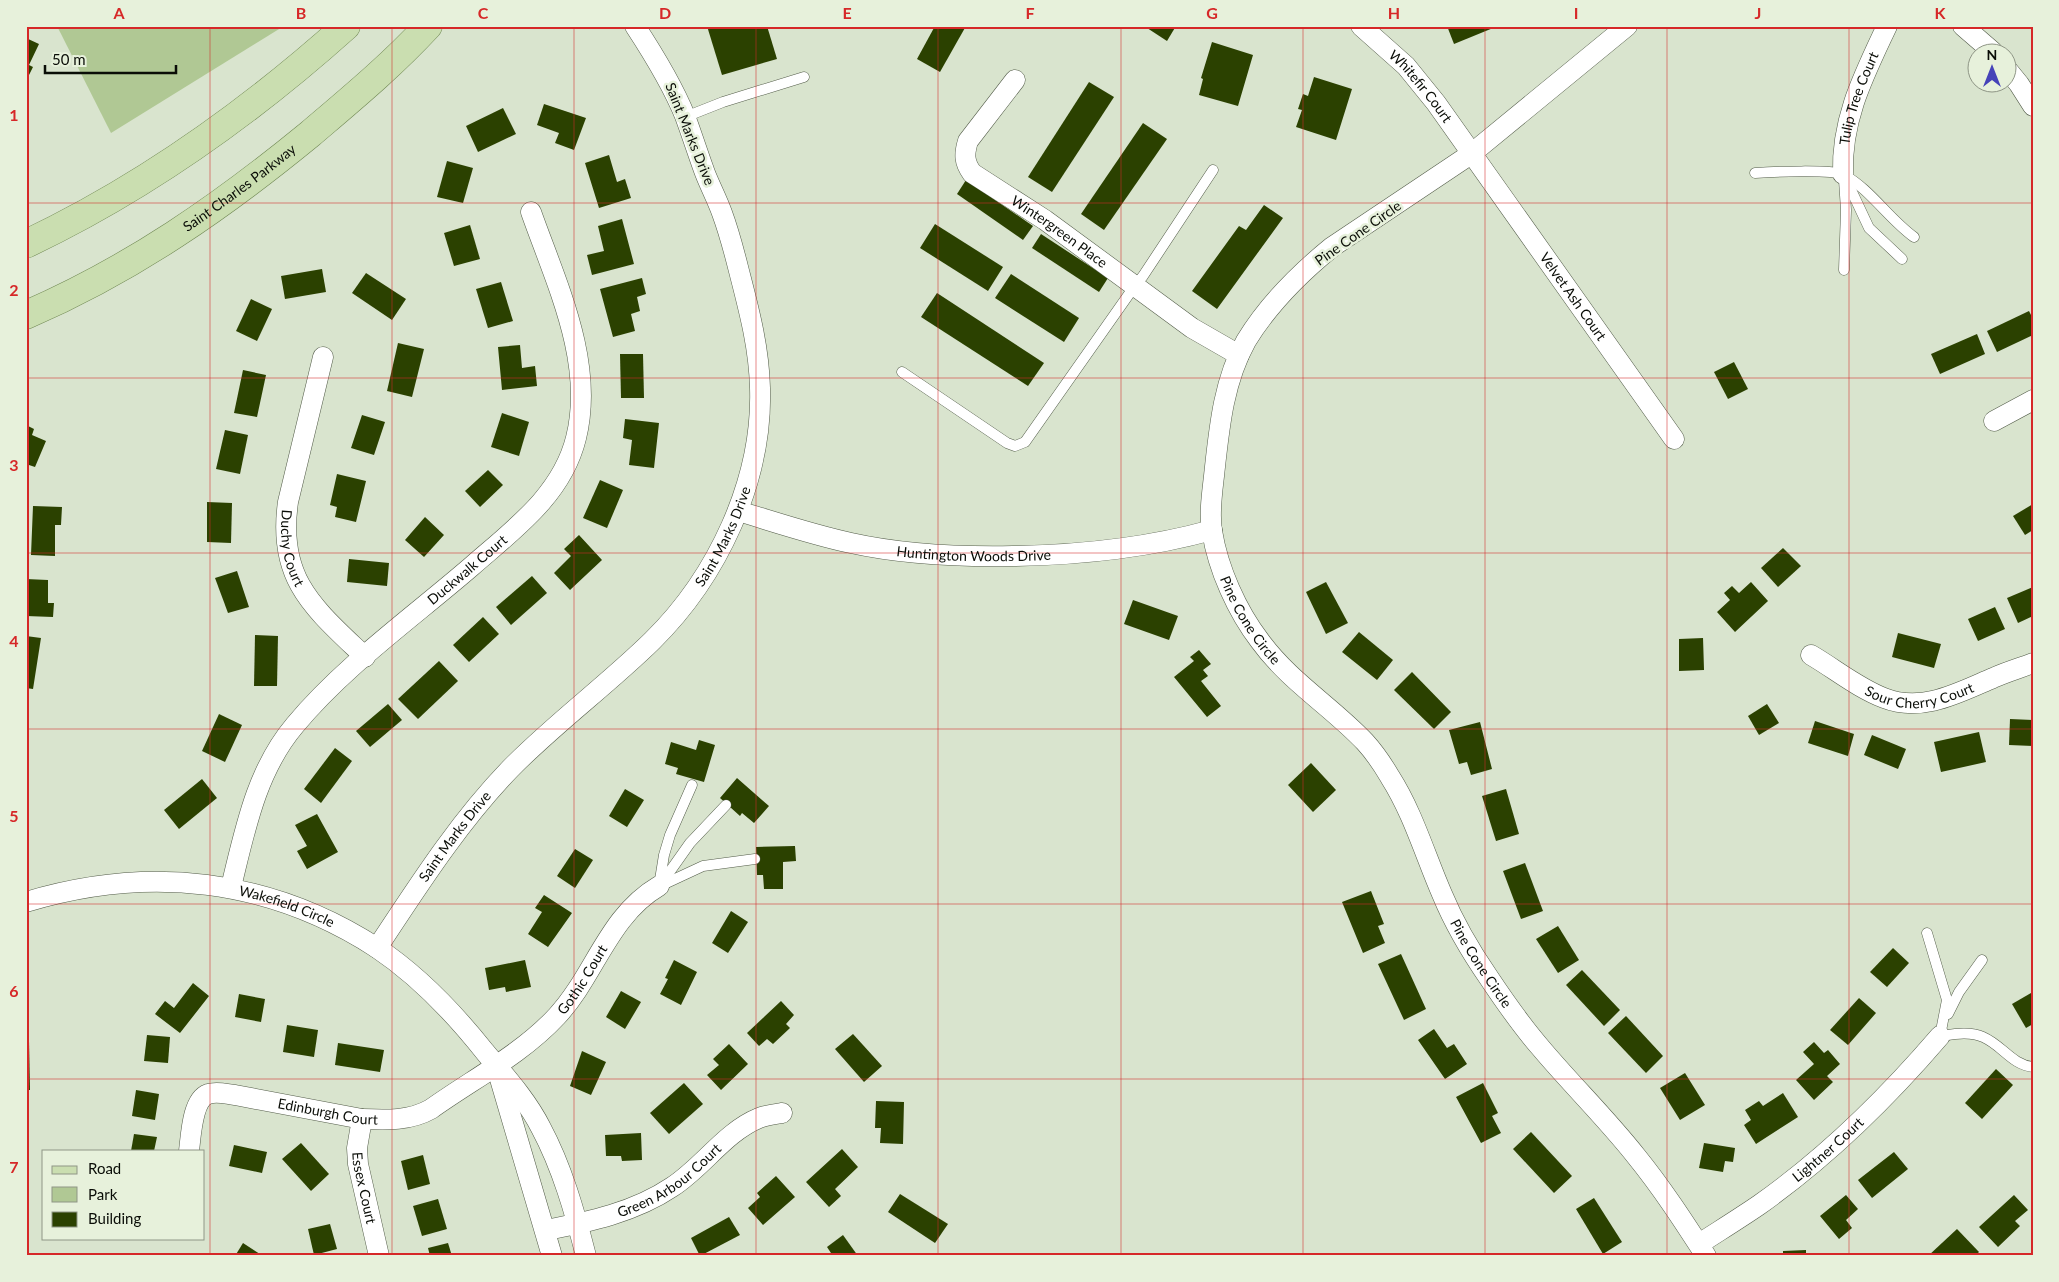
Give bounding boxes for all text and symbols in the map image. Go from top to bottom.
text: A [112,3,125,22]
text: B [296,3,306,22]
text: C [478,3,489,22]
text: D [659,3,671,22]
text: E [842,3,852,22]
text: F [1025,3,1035,22]
text: G [1206,3,1218,22]
text: H [1388,3,1400,22]
text: I [1574,3,1578,22]
text: J [1755,3,1761,22]
text: K [1935,3,1947,22]
scale bar [45,42,176,74]
north arrow [1966,42,2016,92]
street label: Whitefir Court [1386,46,1456,125]
text: N [1987,46,1997,63]
street label: Tulip Tree Court [1835,49,1882,146]
text: 50 m [52,50,86,68]
street label: Saint Marks Drive [662,80,719,188]
text: 1 [9,105,19,124]
street label: Saint Charles Parkway [179,140,299,235]
street label: Wintergreen Place [1008,192,1111,271]
street label: Pine Cone Circle [1311,197,1404,269]
street label: Velvet Ash Court [1537,249,1610,343]
text: 2 [9,280,19,299]
text: 3 [9,455,19,474]
street label: Saint Marks Drive [691,484,754,589]
street label: Duchy Court [278,509,308,589]
street label: Duckwalk Court [424,531,510,608]
street label: Huntington Woods Drive [896,542,1051,564]
street label: Pine Cone Circle [1217,573,1284,668]
text: 4 [9,631,19,650]
street label: Sour Cherry Court [1862,679,1976,711]
street label: Saint Marks Drive [415,787,494,885]
text: 5 [9,806,19,825]
street label: Wakefield Circle [238,882,337,930]
street label: Pine Cone Circle [1447,916,1516,1011]
street label: Gothic Court [553,941,610,1018]
text: 6 [9,981,19,1000]
street label: Edinburgh Court [277,1094,378,1128]
street label: Lightner Court [1788,1113,1867,1185]
street label: Green Arbour Court [615,1140,724,1220]
legend [42,1150,205,1240]
street label: Essex Court [349,1151,380,1225]
text: 7 [9,1157,19,1176]
text: Road [88,1159,121,1177]
text: Park [88,1185,118,1203]
text: Building [88,1209,141,1227]

